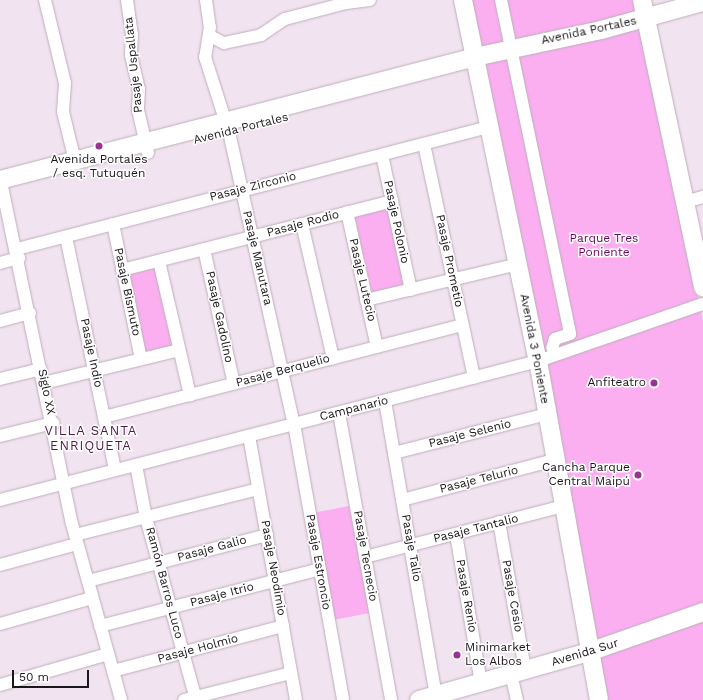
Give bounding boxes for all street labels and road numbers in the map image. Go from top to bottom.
street label: Avenida Portales [540,14,638,48]
street label: Pasaje Uspallata [122,16,146,114]
street label: Avenida Portales [192,110,290,148]
street label: Pasaje Zirconio [208,169,298,205]
street label: Pasaje Polonio [380,179,412,265]
street label: Pasaje Rodio [265,207,341,241]
street label: Pasaje Manutara [239,209,275,307]
street label: Pasaje Prometio [432,213,466,309]
street label: Pasaje Lutecio [345,237,379,323]
street label: Pasaje Bismuto [111,247,143,337]
street label: Pasaje Gadolino [202,270,236,364]
street label: Avenida 3 Poniente [516,293,552,405]
street label: Pasaje Indio [77,317,105,389]
street label: Pasaje Berquelio [234,352,332,390]
street label: Siglo XX [34,368,58,416]
street label: Campanario [318,394,390,424]
street label: Pasaje Selenio [427,417,513,451]
street label: Pasaje Telurio [438,463,520,497]
street label: Pasaje Tecnecio [350,509,380,603]
street label: Pasaje Tantalio [432,511,520,547]
street label: Pasaje Estroncio [302,513,334,611]
street label: Pasaje Talio [398,513,424,583]
street label: Pasaje Neodimio [258,519,288,617]
street label: Ramón Barros Luco [142,526,186,640]
street label: Pasaje Galio [176,533,248,565]
street label: Pasaje Renio [452,558,480,634]
street label: Pasaje Cesio [499,559,525,633]
street label: Pasaje Itrio [189,580,255,610]
street label: Pasaje Holmio [156,631,240,667]
street label: Avenida Sur [550,636,620,670]

